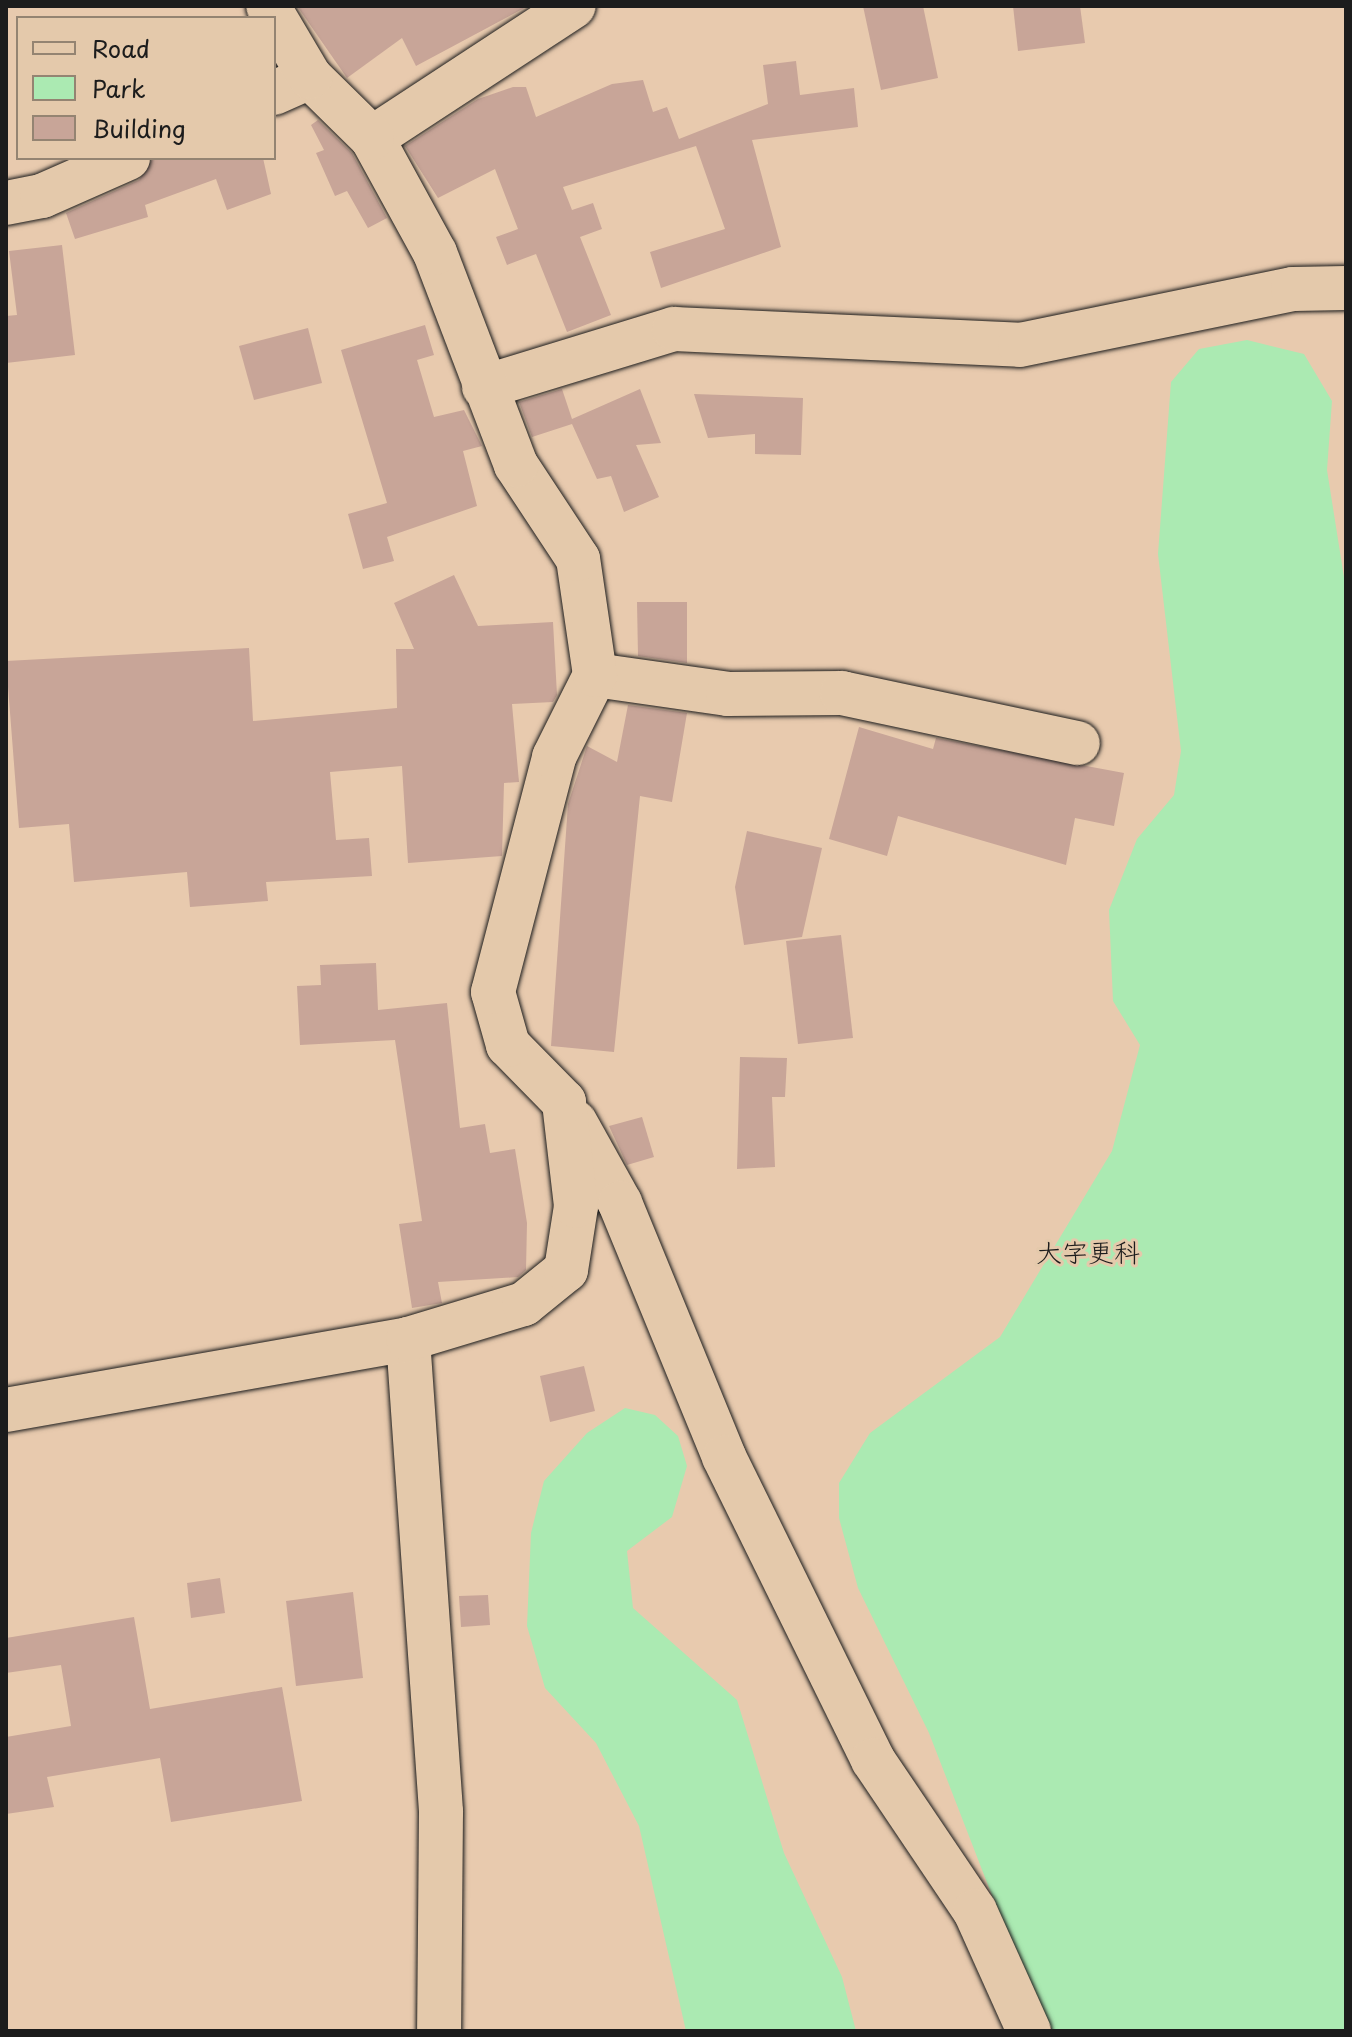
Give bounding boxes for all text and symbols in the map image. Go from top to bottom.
legend [16,16,276,160]
text: Road [92,30,150,66]
text: Park [92,70,146,106]
text: Building [92,110,186,146]
district label: 大字更科 [1036,1236,1140,1268]

